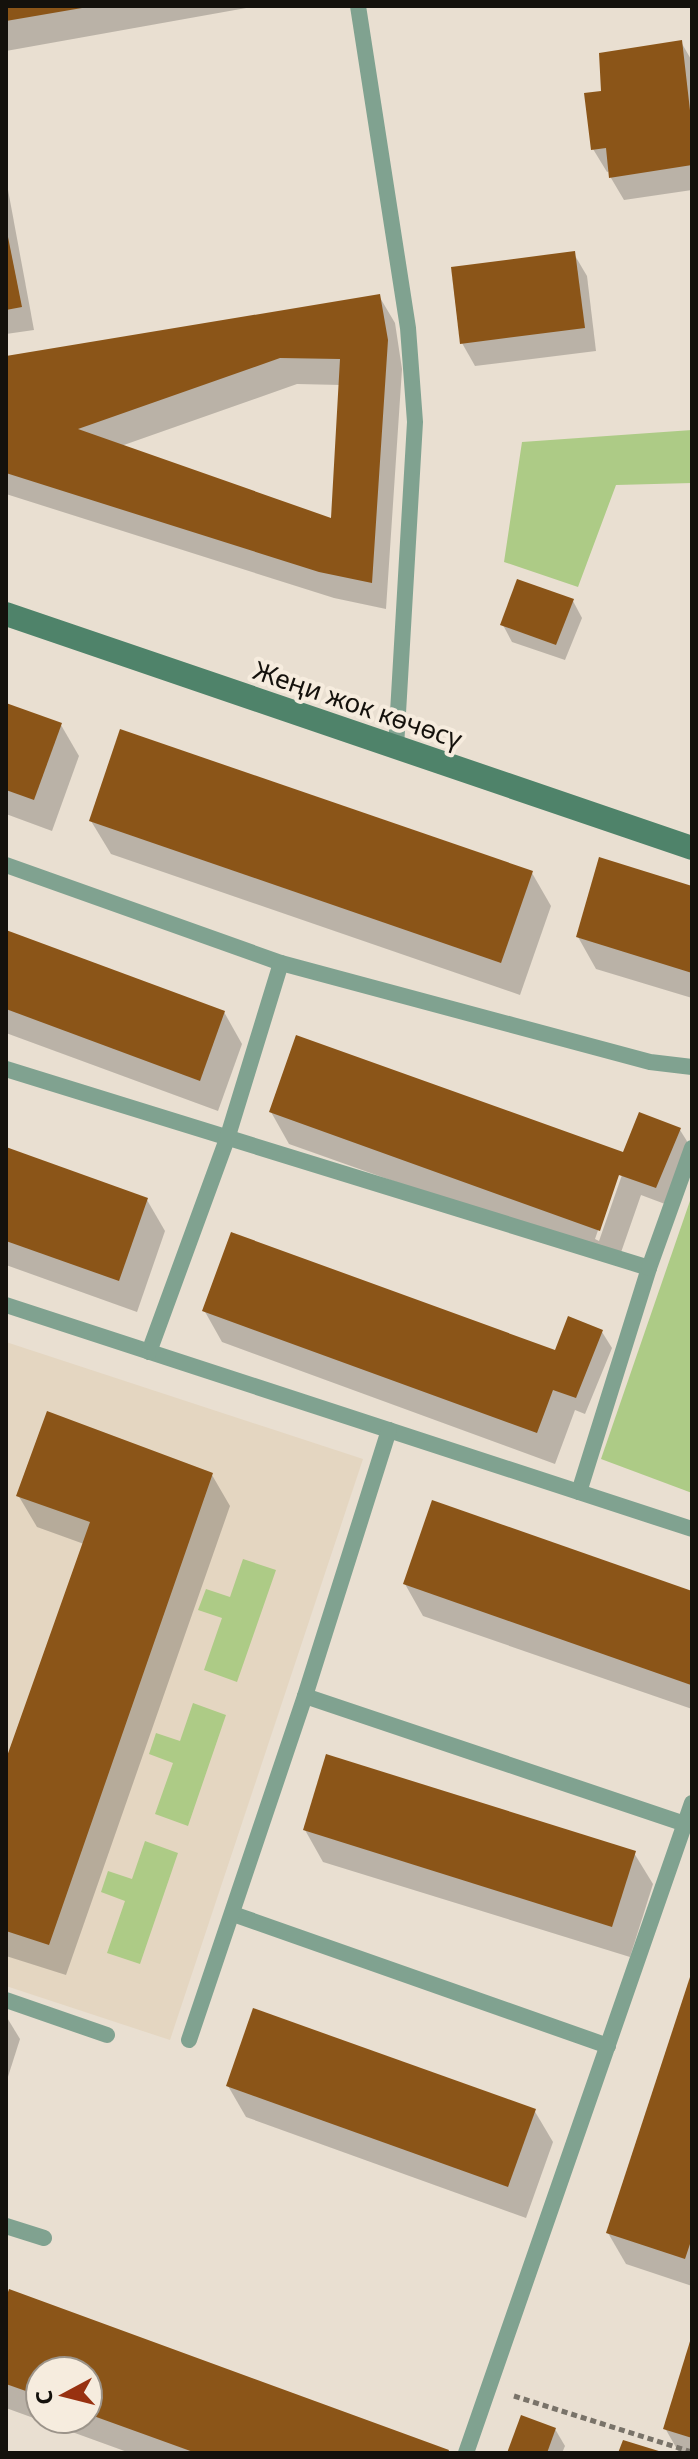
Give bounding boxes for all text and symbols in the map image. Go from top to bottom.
street label: Жеңи жок көчөсү [249,651,468,757]
north arrow [24,2355,104,2435]
text: С [27,2389,59,2406]

